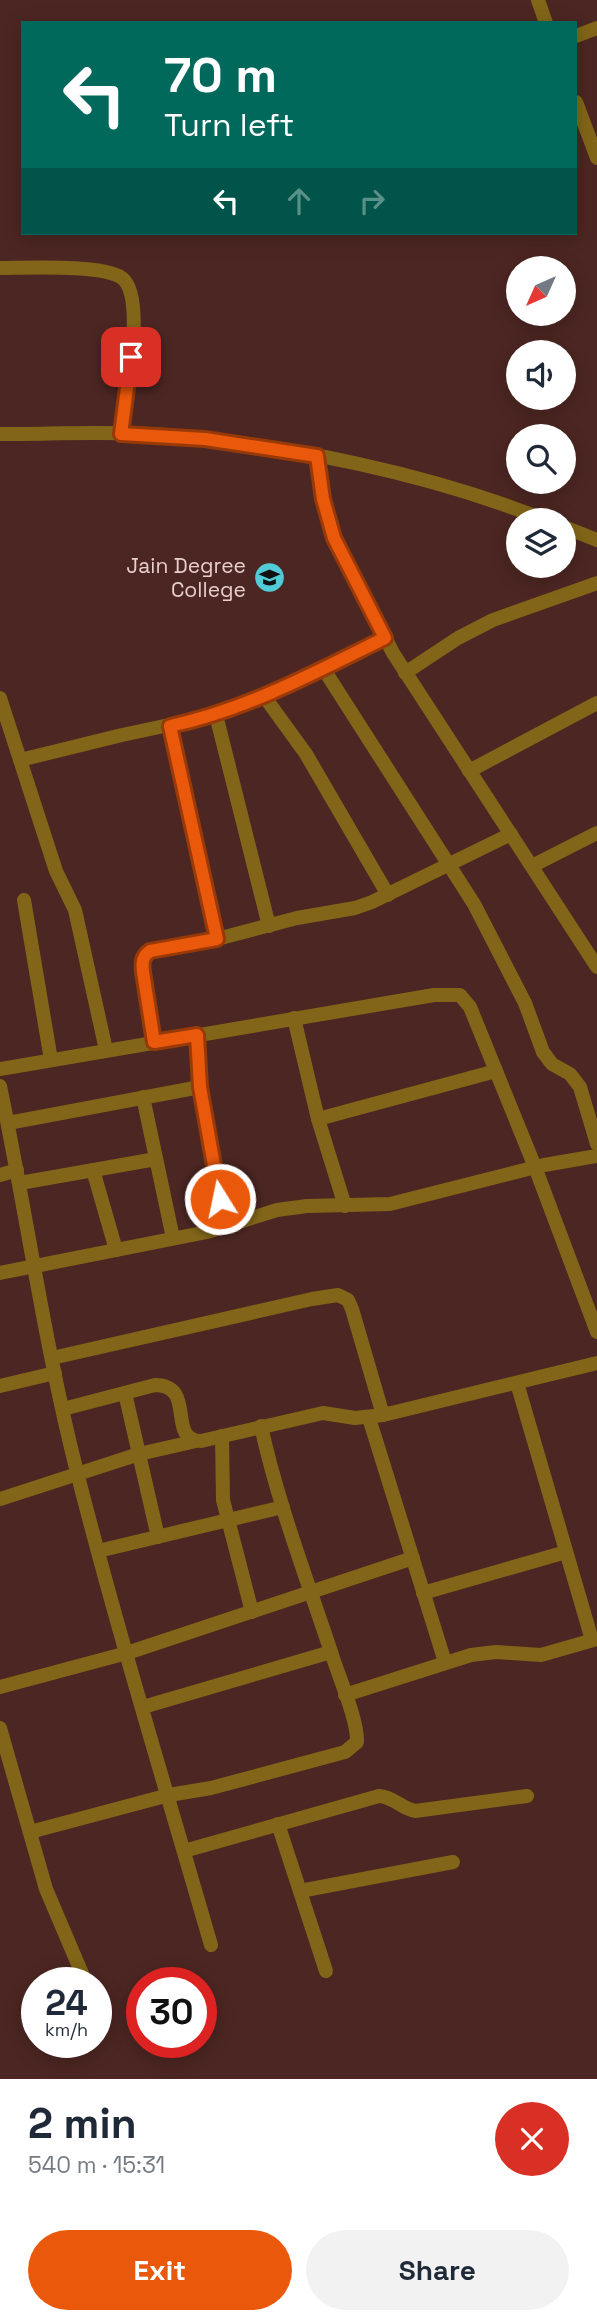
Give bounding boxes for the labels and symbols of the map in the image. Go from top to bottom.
north arrow [506,256,576,326]
pin [101,327,161,387]
place label: Jain Degree College [126,552,246,603]
school or university icon: Jain Degree College [252,560,286,594]
position arrow [183,1162,257,1236]
speed limit sign: 30 [126,1967,217,2058]

